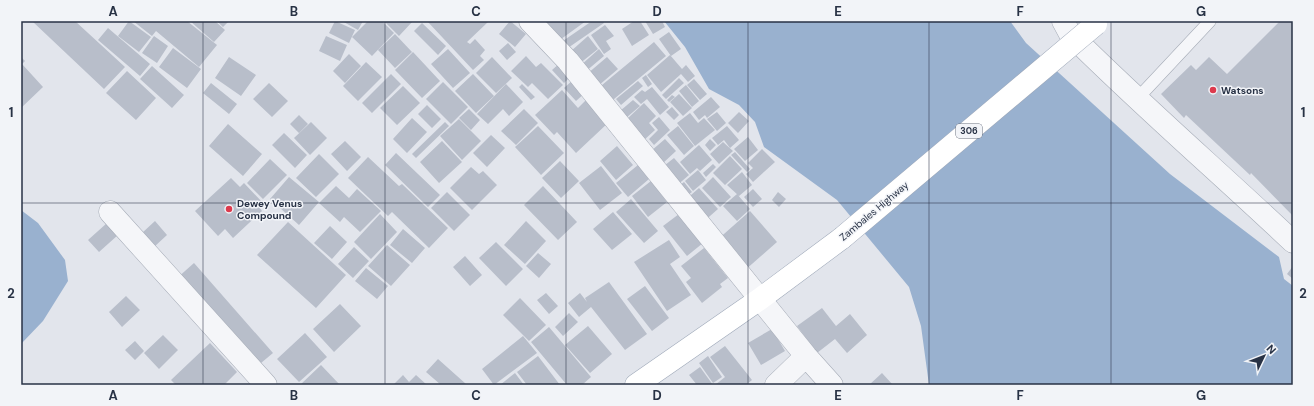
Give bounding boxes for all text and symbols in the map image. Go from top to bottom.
text: A [108,3,118,20]
text: B [290,3,298,20]
text: C [471,3,481,20]
text: D [652,3,662,20]
text: E [834,3,842,20]
text: F [1016,3,1024,20]
text: G [1196,3,1206,20]
place label: Watsons [1221,84,1264,97]
marker: Watsons [1208,85,1218,95]
text: 1 [9,104,13,121]
text: 1 [1301,104,1305,121]
road number: 306 [956,124,982,138]
street label: Zambales Highway [837,178,911,244]
place label: Dewey Venus Compound [237,197,302,222]
marker: Dewey Venus Compound [224,204,234,214]
text: 2 [7,285,15,302]
text: 2 [1299,285,1307,302]
north arrow [1244,336,1284,376]
text: N [1263,341,1279,357]
text: A [108,387,118,404]
text: B [290,387,298,404]
text: C [471,387,481,404]
text: D [652,387,662,404]
text: E [834,387,842,404]
text: F [1016,387,1024,404]
text: G [1196,387,1206,404]

